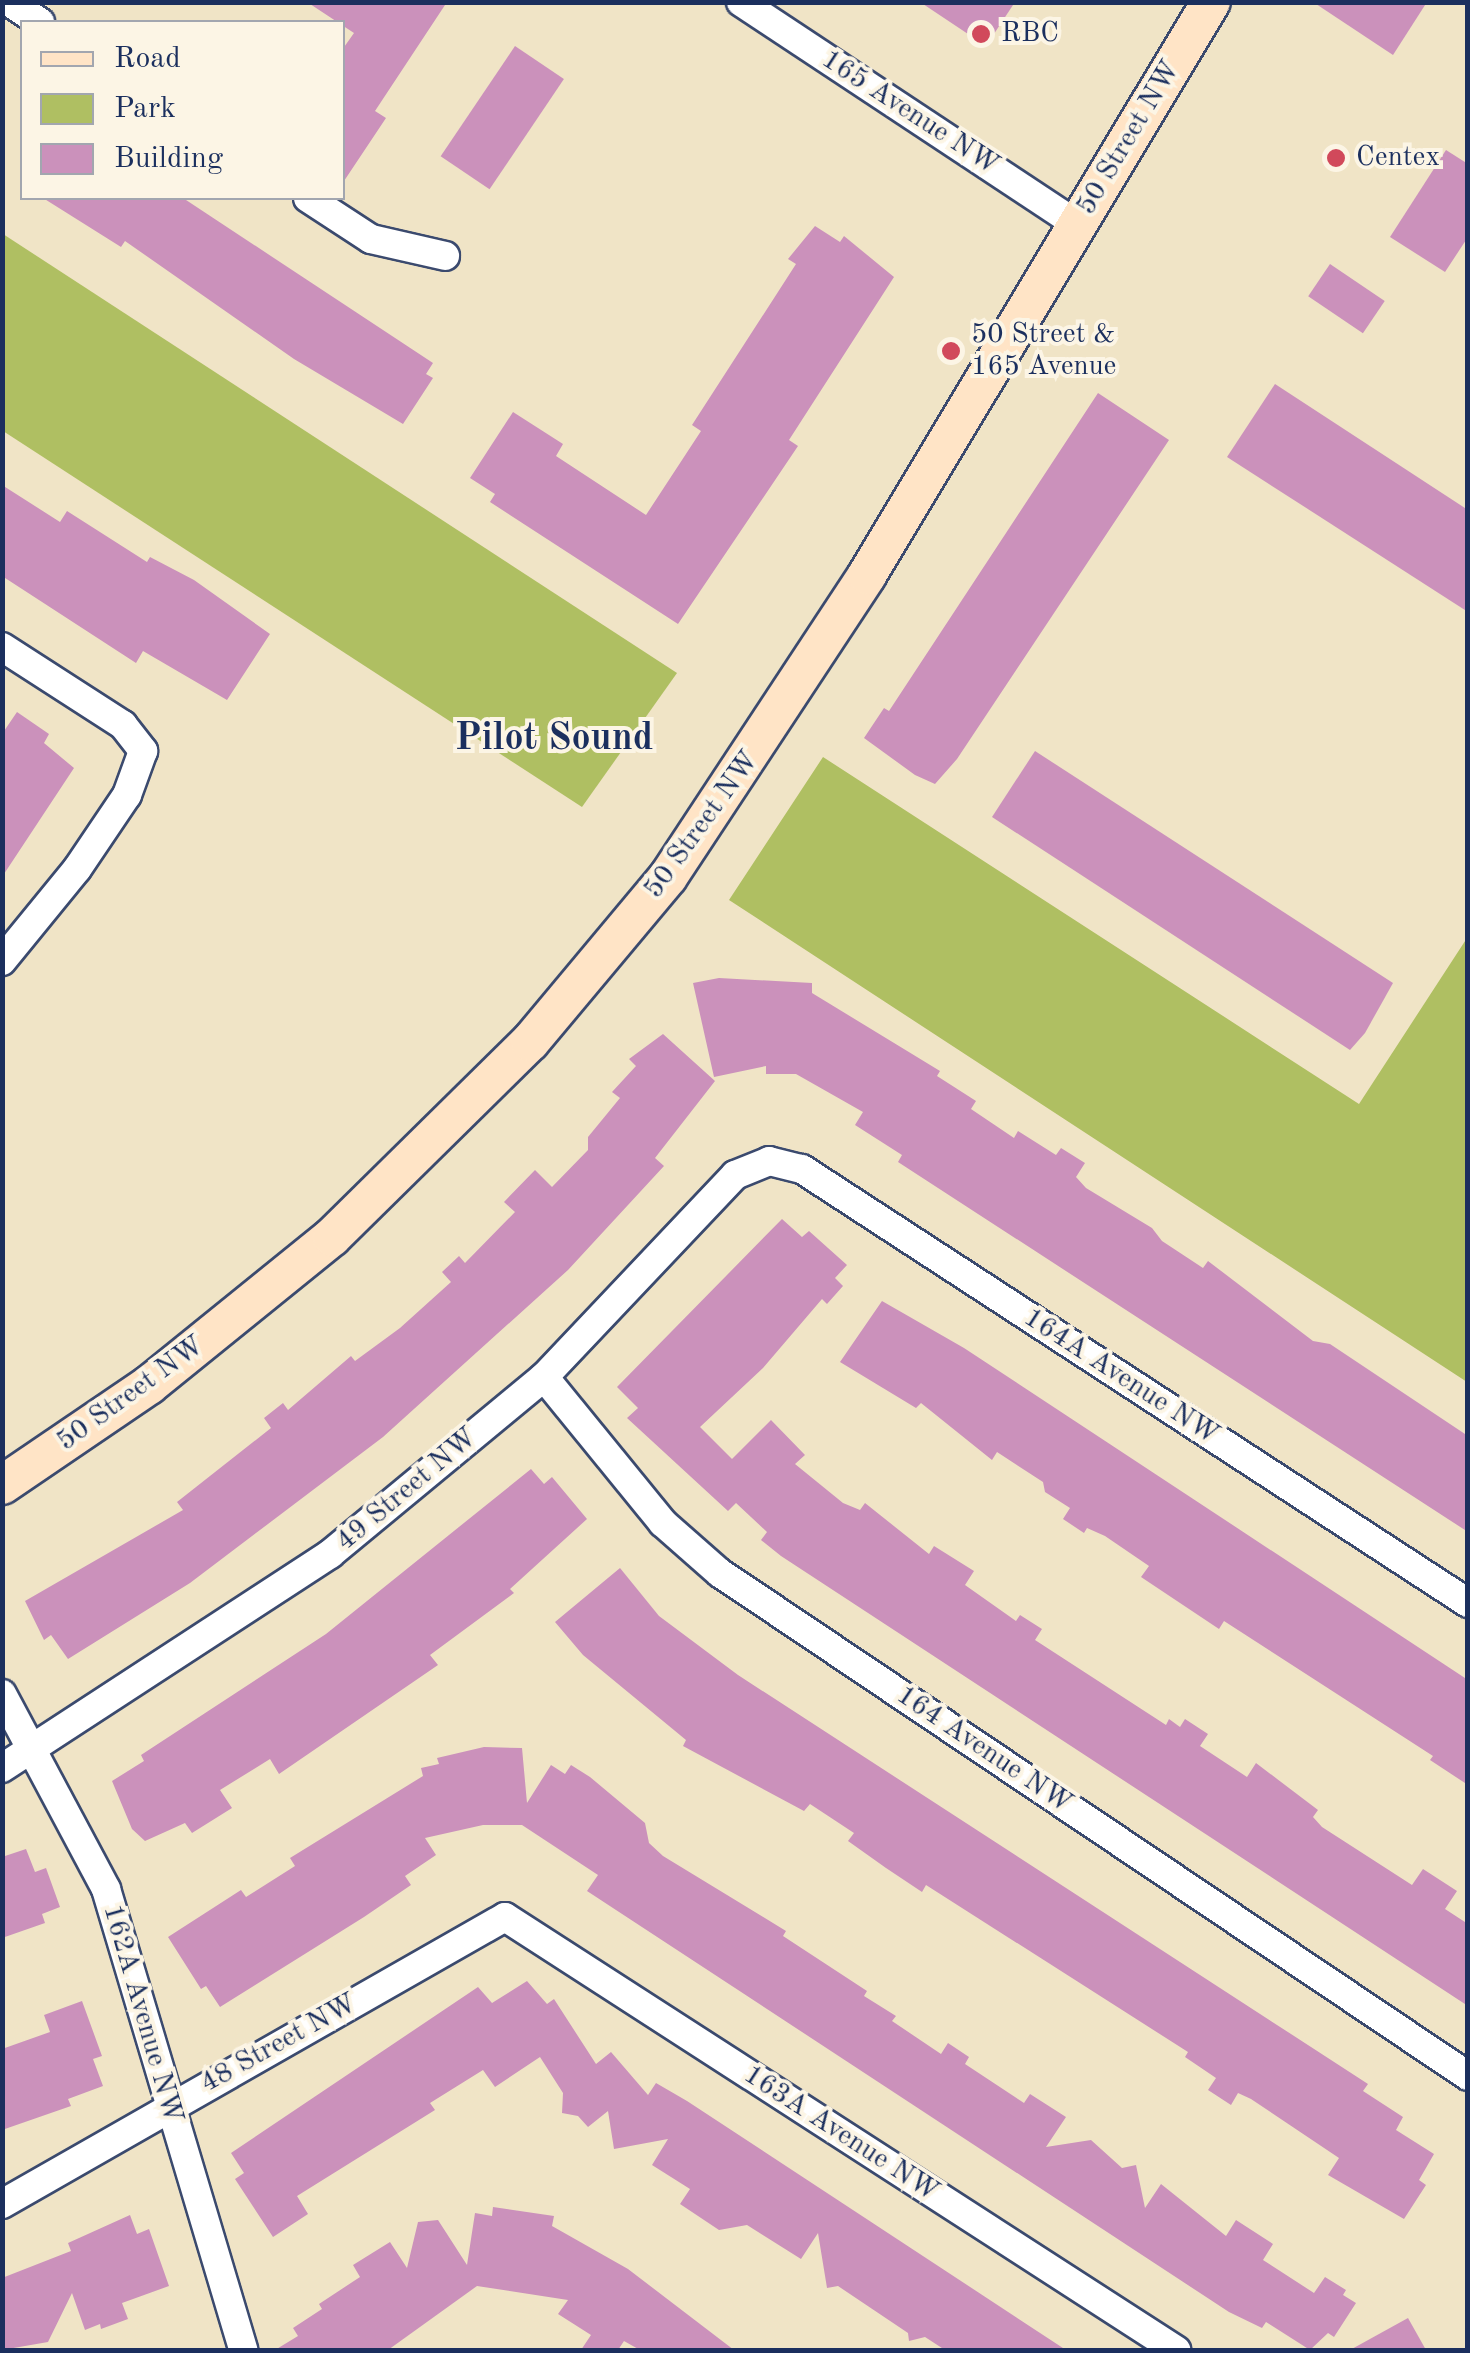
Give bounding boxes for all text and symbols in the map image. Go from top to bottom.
place label: RBC [1001,17,1059,51]
legend [20,20,345,200]
marker: RBC [970,23,992,45]
street label: 165 Avenue NW [815,43,1005,183]
text: Road [114,44,181,74]
street label: 50 Street NW [1070,55,1188,221]
text: Park [114,94,176,124]
place label: Centex [1356,141,1440,175]
text: Building [114,144,223,174]
marker: Centex [1325,147,1347,169]
place label: 50 Street & 165 Avenue [971,318,1116,384]
marker: 50 Street & 165 Avenue [940,340,962,362]
district label: Pilot Sound [455,717,653,763]
street label: 50 Street NW [637,745,767,905]
street label: 164A Avenue NW [1017,1301,1225,1453]
street label: 50 Street NW [51,1329,211,1459]
street label: 49 Street NW [330,1421,484,1559]
street label: 164 Avenue NW [890,1679,1078,1821]
street label: 162A Avenue NW [95,1901,189,2127]
street label: 48 Street NW [195,1987,363,2101]
street label: 163A Avenue NW [737,2058,945,2210]

